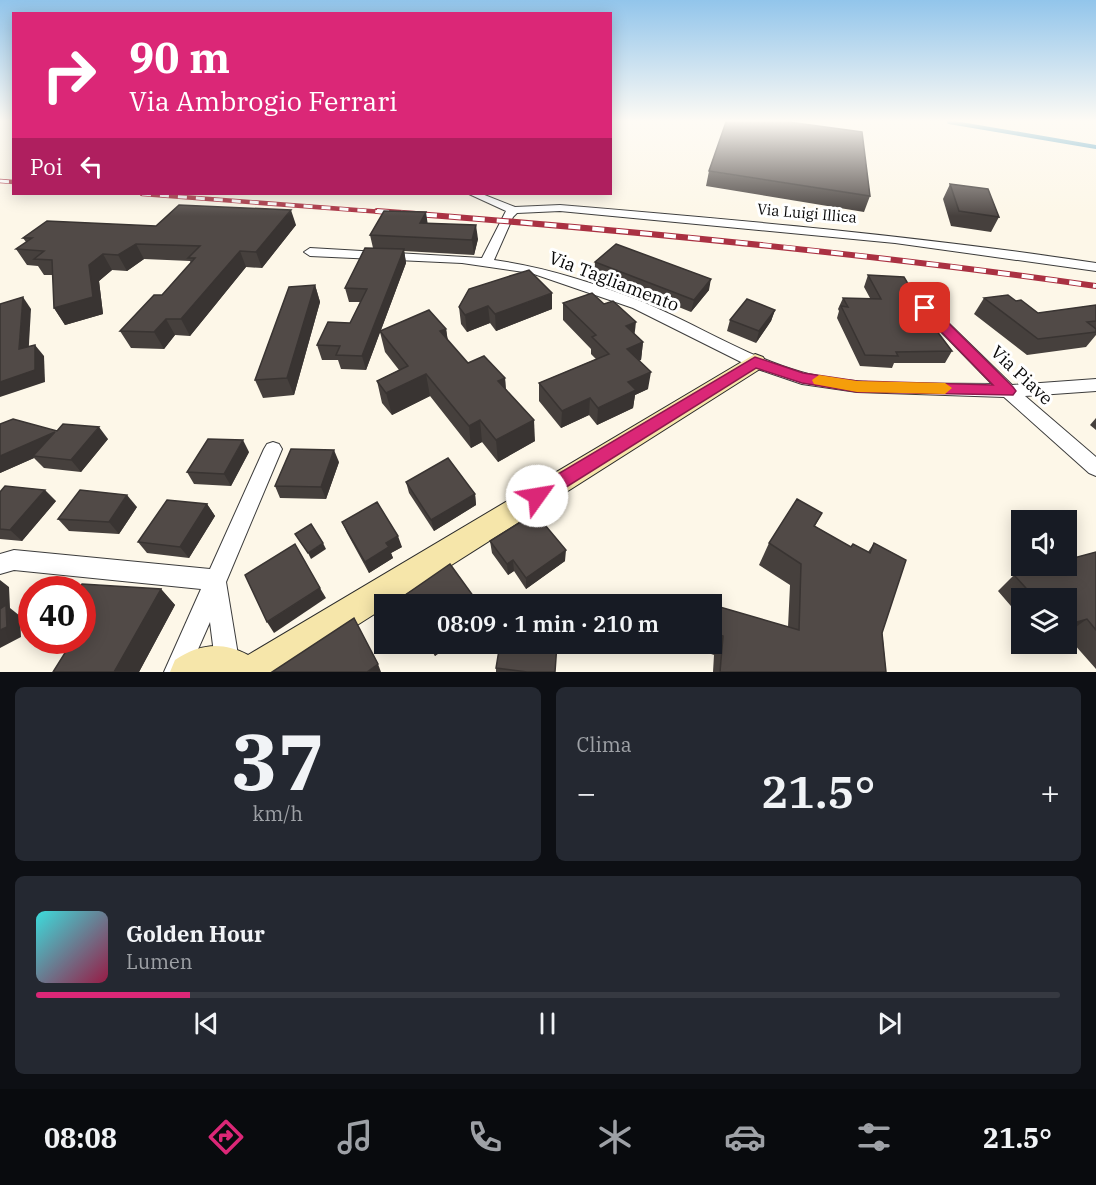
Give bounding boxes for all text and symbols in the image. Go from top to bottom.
text: 90 m [129,30,230,85]
icon: right [30,36,108,114]
text: Via Ambrogio Ferrari [129,83,398,118]
icon: left [75,150,108,183]
text: Poi [30,152,63,181]
street label: Via Luigi Illica [756,199,858,227]
street label: Via Tagliamento [546,246,682,316]
pin [899,282,950,333]
icon: arrive [908,291,941,324]
street label: Via Piave [986,340,1058,410]
position arrow [505,464,569,528]
map controls [1011,510,1077,654]
button: sound [1011,510,1077,576]
speed limit sign: 40 [18,576,96,654]
button: layers [1011,588,1077,654]
text: 08:09 · 1 min · 210 m [437,609,659,638]
text: 37 [231,710,325,811]
text: Clima [577,731,632,758]
text: 21.5° [761,762,876,820]
text: − [577,771,596,814]
text: + [1040,771,1060,814]
text: km/h [252,800,303,827]
text: Golden Hour [126,919,265,948]
text: Lumen [126,948,193,975]
icon: previous [190,1007,223,1040]
icon: pause [531,1007,564,1040]
icon: next [873,1007,906,1040]
icon: directions [205,1116,247,1158]
icon: music [334,1116,376,1158]
icon: phone [464,1116,506,1158]
icon: climate [594,1116,636,1158]
icon: car [724,1116,766,1158]
icon: filters [853,1116,895,1158]
text: 08:08 [44,1120,117,1155]
text: 21.5° [983,1120,1052,1155]

